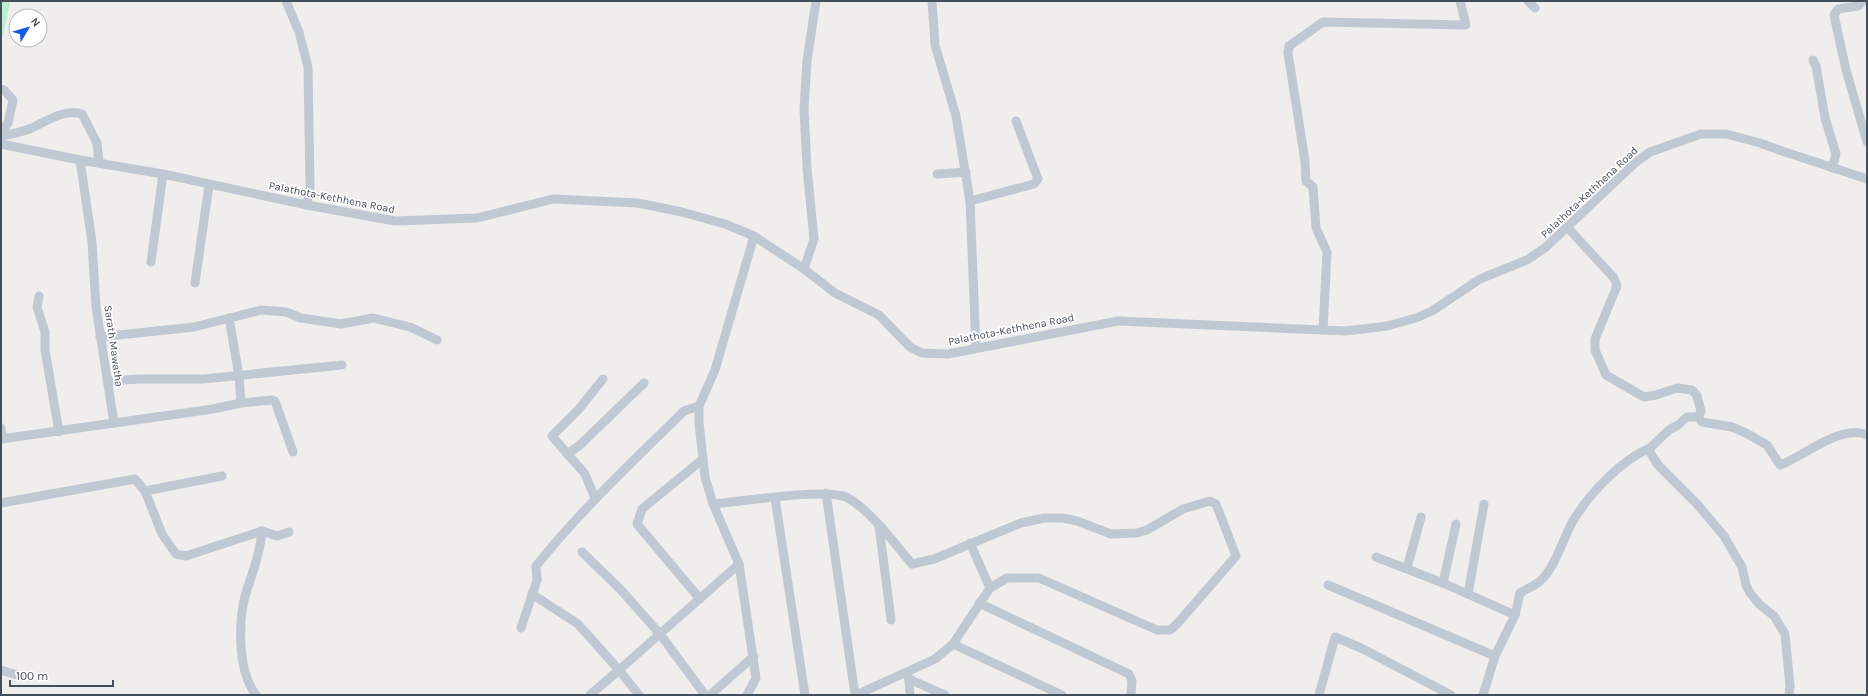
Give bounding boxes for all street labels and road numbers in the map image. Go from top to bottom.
street label: Palathota-Kethhena Road [1538,144,1641,241]
street label: Palathota-Kethhena Road [268,179,396,216]
street label: Sarath Mawatha [101,304,126,388]
street label: Palathota-Kethhena Road [947,311,1075,348]

